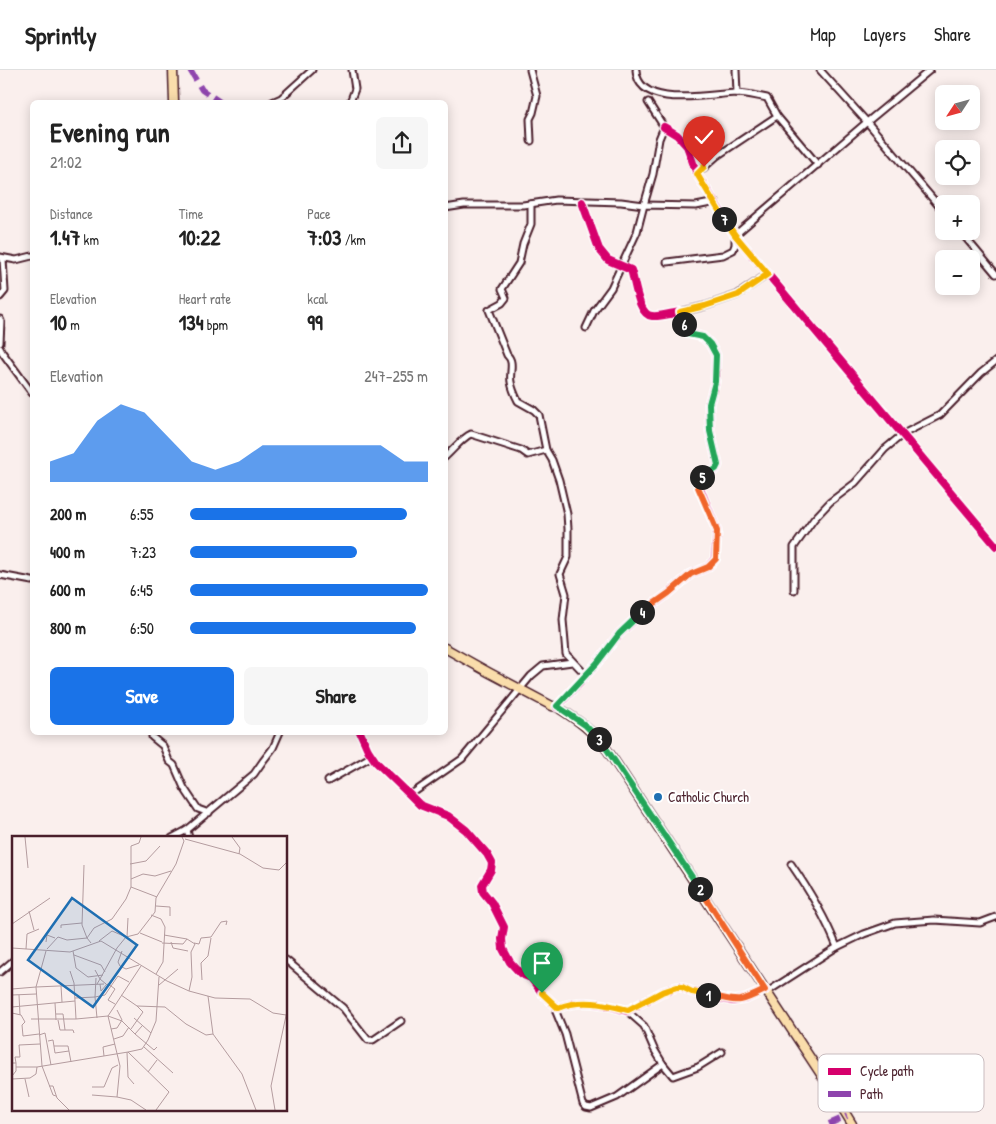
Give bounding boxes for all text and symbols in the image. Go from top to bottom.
text: Sprintly [25,19,97,51]
text: Map [810,22,836,47]
text: Layers [864,22,906,47]
text: Share [934,22,971,47]
north arrow [935,85,980,130]
map controls [935,85,980,295]
text: Evening run [50,113,170,151]
pin [683,116,725,167]
button: share [376,117,428,169]
icon: check [690,123,718,151]
button: locate [935,140,980,185]
text: 21:02 [50,151,82,173]
button: + [935,195,980,240]
text: Distance [50,204,93,223]
text: Time [179,204,203,223]
text: Pace [307,204,331,223]
pin: 7 [712,206,736,232]
text: 7 [721,210,728,229]
text: 1.47 [50,223,80,252]
text: 10:22 [179,223,220,252]
text: 7:03 [307,223,341,252]
text: km [80,230,99,249]
text: /km [341,230,366,249]
button: − [935,250,980,295]
text: Elevation [50,289,97,308]
text: Heart rate [179,289,231,308]
text: kcal [307,289,328,308]
text: 10 [50,308,67,337]
text: 134 [179,308,204,337]
text: 99 [307,308,323,337]
pin: 6 [672,312,696,336]
text: m [67,315,80,334]
text: bpm [204,315,228,334]
text: 6 [682,315,687,334]
text: Elevation [50,365,103,387]
text: 247–255 m [364,365,428,387]
pin: 5 [690,464,714,490]
text: 5 [700,468,705,487]
text: 200 m [50,503,86,525]
text: 6:55 [130,503,154,525]
text: 400 m [50,541,85,563]
text: 7:23 [130,541,156,563]
text: 600 m [50,579,85,601]
text: 6:45 [130,579,153,601]
pin: 4 [630,600,654,624]
text: 4 [640,603,645,622]
text: 800 m [50,617,86,639]
text: 6:50 [130,617,154,639]
button: Save [50,667,234,725]
button: Share [244,667,428,725]
pin: 3 [586,726,612,752]
text: 3 [596,730,603,749]
place label: Catholic Church [668,787,749,806]
marker: Catholic Church [652,791,664,803]
inset map [12,836,288,1112]
pin: 2 [688,876,712,902]
text: 2 [697,880,704,899]
pin [521,942,563,993]
icon: arrive [528,949,556,977]
pin: 1 [696,982,720,1008]
text: 1 [706,986,711,1005]
legend [818,1054,984,1112]
text: Cycle path [860,1061,914,1081]
text: Path [860,1084,883,1103]

